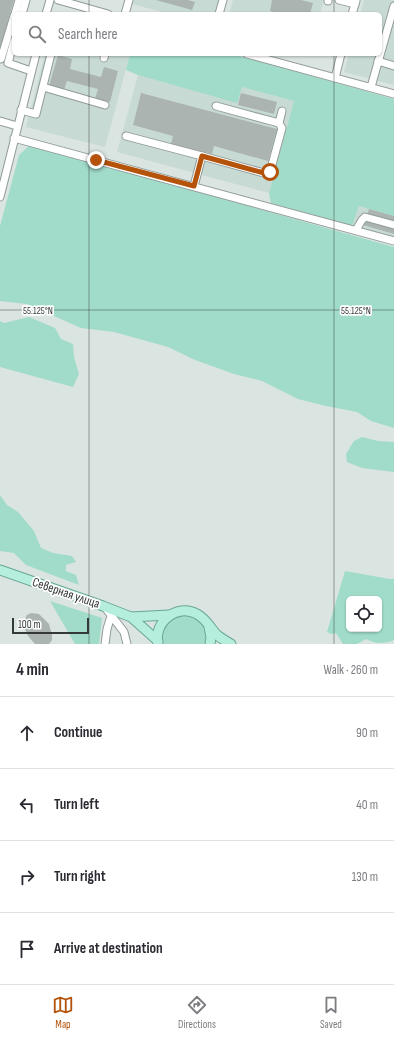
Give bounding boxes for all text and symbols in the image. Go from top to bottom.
search box [12,12,382,56]
icon: search [26,23,48,45]
text: Search here [58,25,118,44]
route end [87,151,105,169]
route start [261,163,279,181]
text: 55.125°N [23,305,53,317]
text: 55.125°N [341,305,371,317]
street label: Северная улица [30,574,102,612]
map controls [346,596,382,632]
button: locate [346,596,382,632]
scale bar [12,616,89,635]
text: 100 m [18,618,40,631]
text: 4 min [16,660,49,680]
text: Walk · 260 m [324,662,378,678]
icon: ahead [16,722,38,744]
text: Continue [54,723,103,742]
text: 90 m [356,725,378,741]
icon: left [16,794,38,816]
text: Turn left [54,795,99,814]
text: 40 m [356,797,378,813]
icon: right [16,866,38,888]
text: Turn right [54,867,106,886]
text: 130 m [352,869,378,885]
icon: arrive [16,938,38,960]
text: Arrive at destination [54,939,163,958]
tab: Map [52,994,74,1031]
tab: Directions [178,994,216,1031]
tab: Saved [320,994,342,1031]

